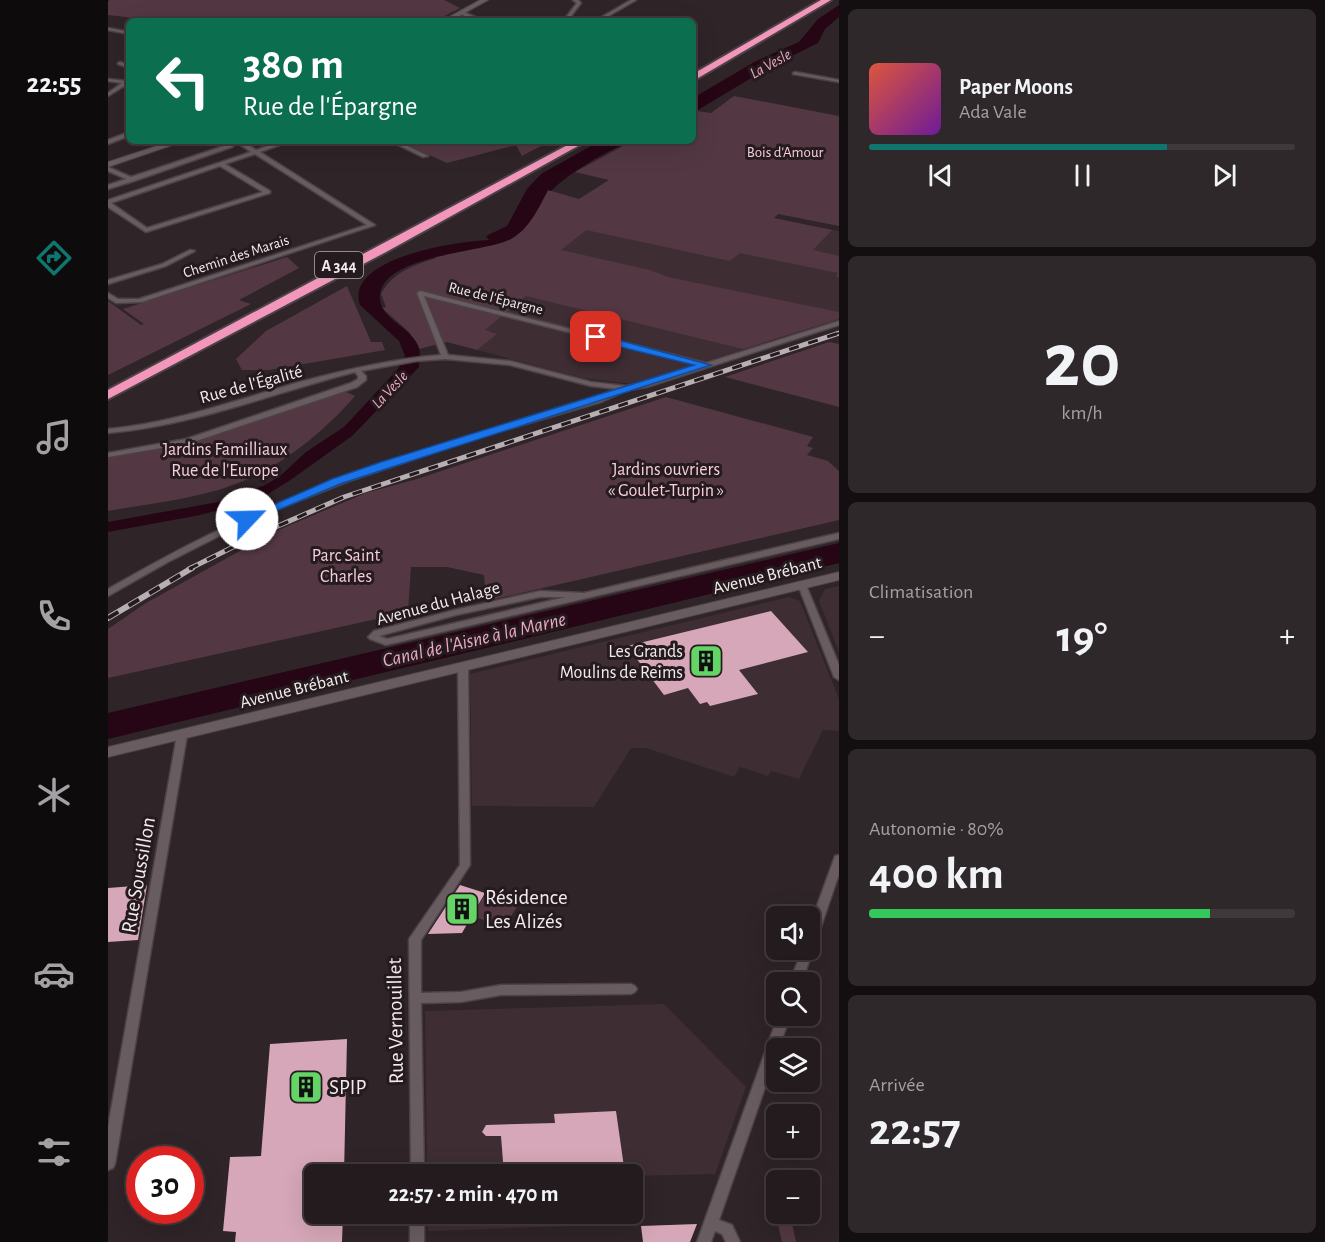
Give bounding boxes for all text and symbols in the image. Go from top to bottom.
icon: left [144,42,222,120]
text: 380 m [243,44,344,86]
water label: La Vesle [747,46,794,82]
text: 22:55 [27,70,81,97]
text: Paper Moons [959,76,1073,98]
text: Rue de l'Épargne [243,93,417,120]
text: Ada Vale [959,102,1027,122]
park label: Bois d'Amour [747,145,823,160]
icon: previous [924,159,957,192]
icon: pause [1066,159,1099,192]
icon: next [1208,159,1241,192]
street label: Chemin des Marais [181,232,291,281]
icon: directions [33,237,75,279]
road number: A 344 [315,252,363,278]
street label: Rue de l'Épargne [447,278,545,317]
pin [570,311,621,362]
icon: arrive [579,320,612,353]
text: 20 [1043,323,1121,401]
street label: Rue de l'Égalité [197,360,305,407]
water label: La Vesle [369,368,411,411]
text: km/h [1061,403,1103,423]
icon: music [33,416,75,458]
park label: Jardins Familliaux Rue de l'Europe [163,441,287,480]
park label: Jardins ouvriers « Goulet-Turpin » [608,461,724,500]
position arrow [215,487,279,551]
park label: Parc Saint Charles [312,547,381,586]
street label: Avenue Brébant [711,554,824,598]
street label: Avenue du Halage [375,579,502,629]
text: Climatisation [869,582,973,602]
icon: phone [33,595,75,637]
water label: Canal de l'Aisne à la Marne [381,609,568,671]
text: 19° [1056,615,1108,660]
text: − [869,620,885,653]
text: + [1279,620,1295,653]
place label: Les Grands Moulins de Reims [560,643,683,682]
building icon: Les Grands Moulins de Reims [688,643,724,679]
street label: Avenue Brébant [238,668,351,712]
icon: climate [33,774,75,816]
street label: Rue Soussillon [118,815,159,935]
text: Autonomie · 80% [869,819,1004,839]
text: 400 km [869,852,1004,897]
place label: Résidence Les Alizés [485,887,568,932]
building icon: Résidence Les Alizés [444,891,480,927]
map controls [766,906,820,1224]
button: sound [766,906,820,960]
icon: car [33,953,75,995]
street label: Rue Vernouillet [384,957,407,1084]
button: search [766,972,820,1026]
button: layers [766,1038,820,1092]
building icon: SPIP [288,1069,324,1105]
text: Arrivée [869,1075,925,1095]
place label: SPIP [329,1077,366,1098]
button: + [766,1104,820,1158]
text: 22:57 [869,1108,961,1153]
icon: filters [33,1131,75,1173]
speed limit sign: 30 [126,1146,204,1224]
button: − [766,1170,820,1224]
text: 22:57 · 2 min · 470 m [388,1183,559,1205]

